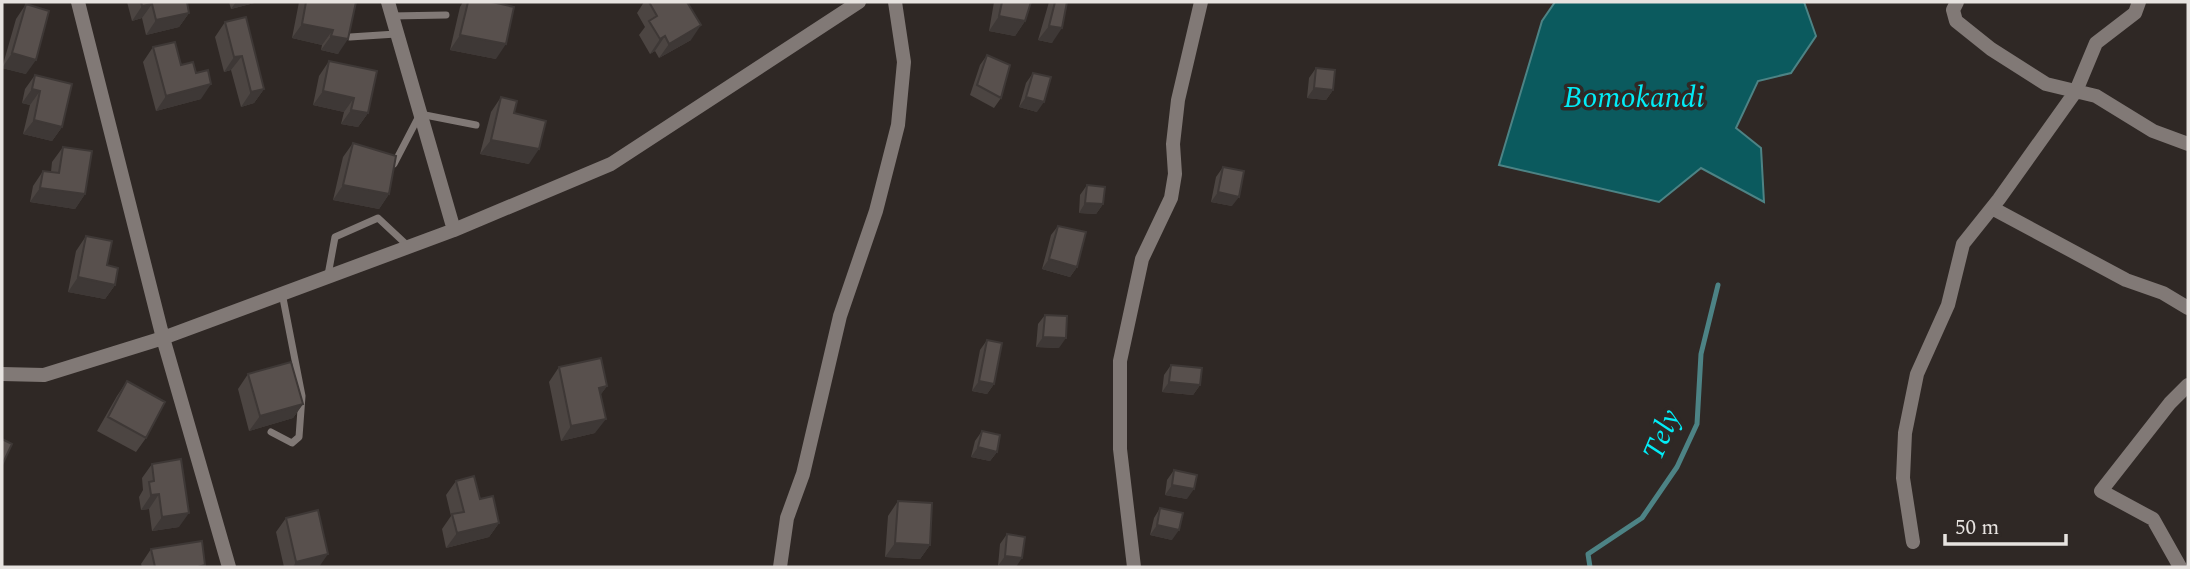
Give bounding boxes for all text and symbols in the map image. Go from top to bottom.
water label: Bomokandi [1563,75,1705,121]
water label: Tely [1631,402,1694,468]
scale bar [1945,503,2066,546]
text: 50 m [1955,512,1999,544]

